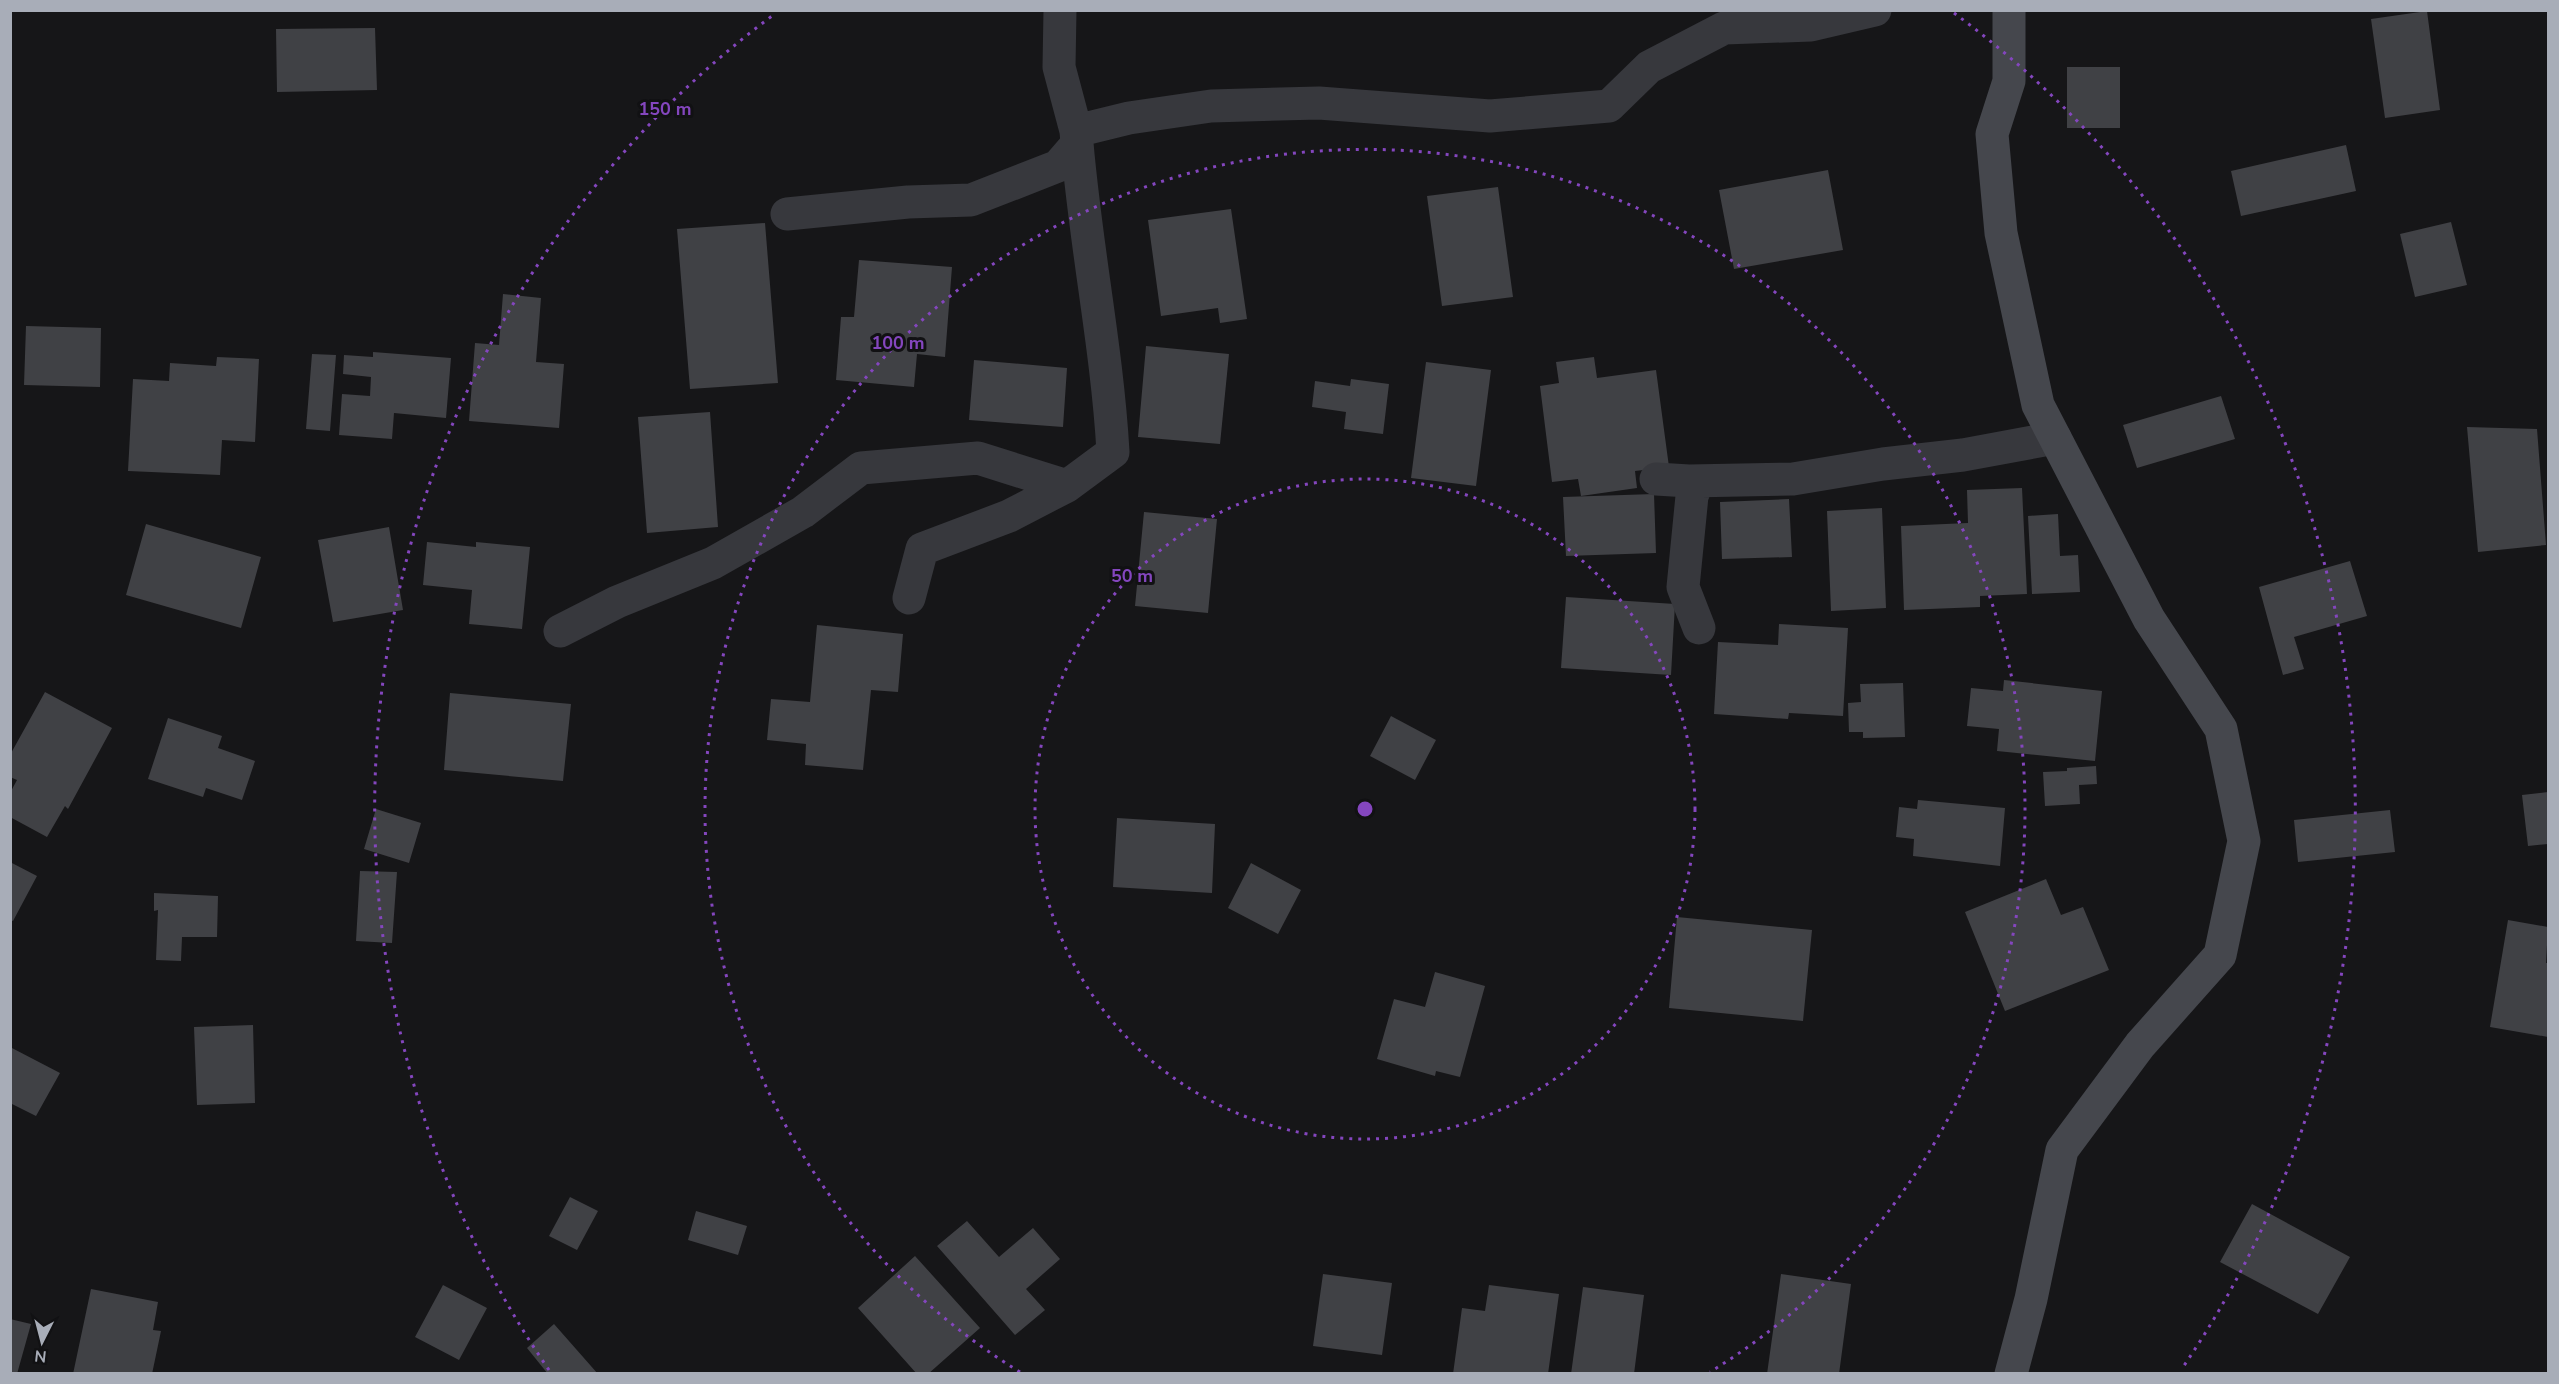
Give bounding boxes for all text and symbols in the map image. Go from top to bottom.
text: 150 m [638,97,692,121]
text: 100 m [871,331,925,355]
text: 50 m [1111,564,1153,588]
centre of rings [1355,799,1375,819]
north arrow [12,1312,72,1372]
text: N [33,1344,48,1367]

